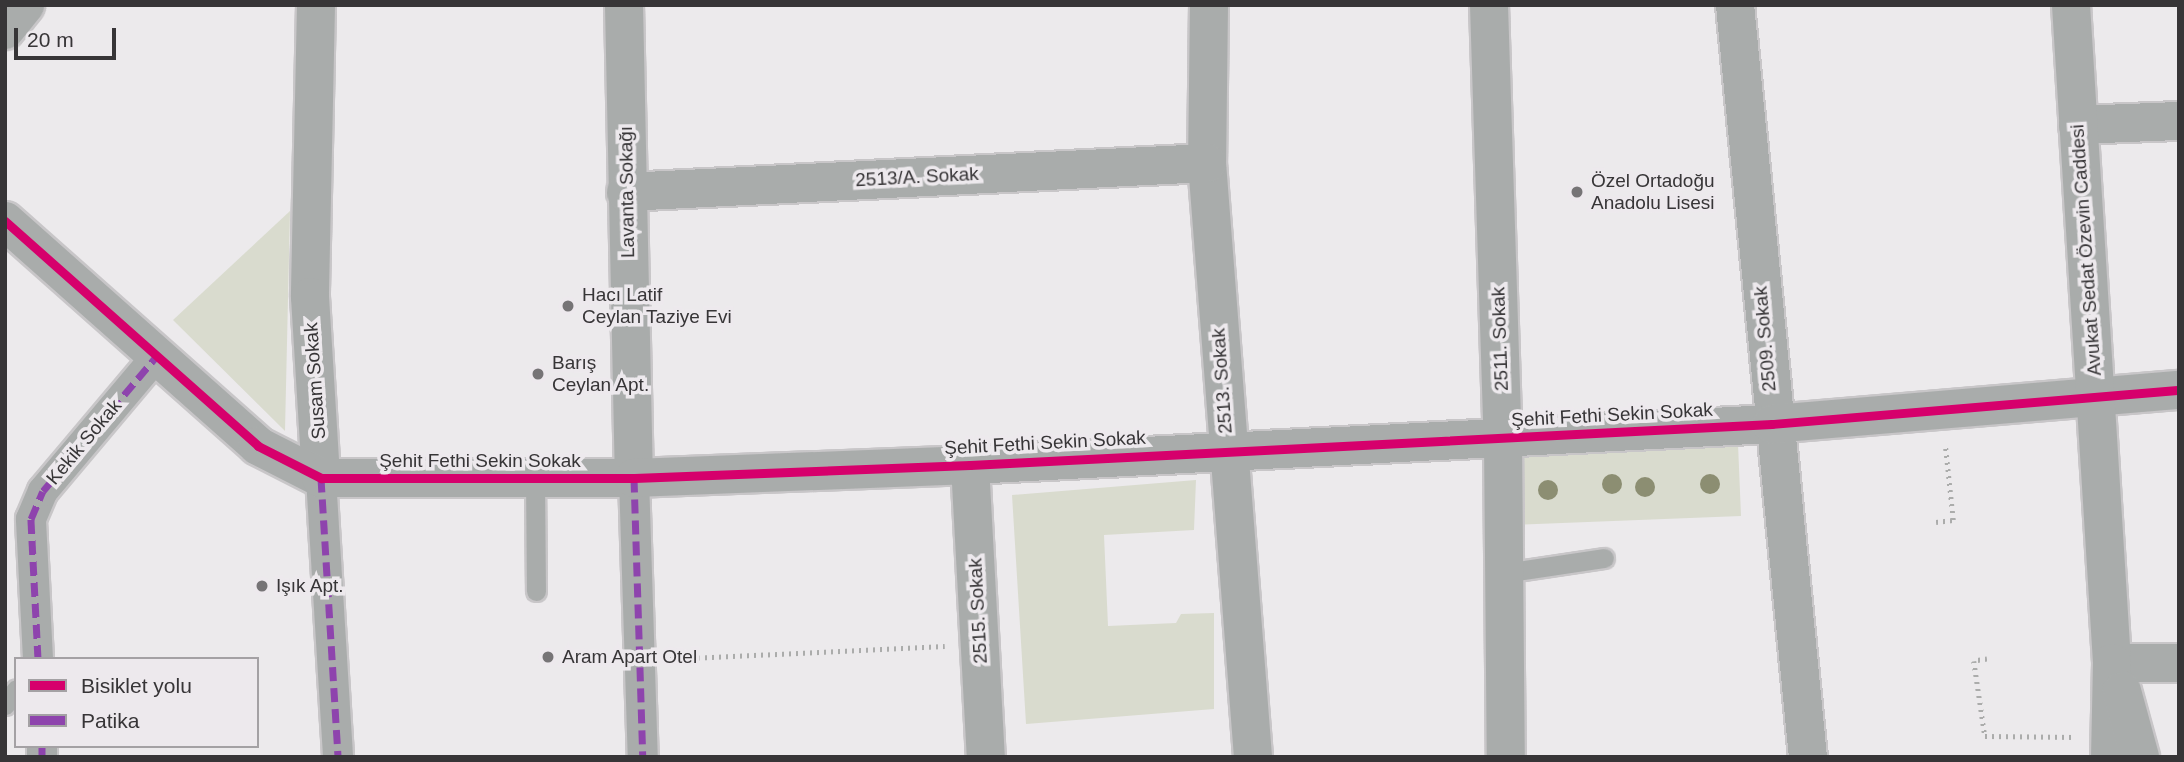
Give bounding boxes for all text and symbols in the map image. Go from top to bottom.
scale bar [18,14,119,58]
text: 20 m [27,28,74,51]
street label: Avukat Sedat Özevin Caddesi [2066,123,2106,377]
street label: Lavanta Sokağı [614,126,640,258]
street label: 2513/A. Sokak [855,162,979,192]
place label: Özel Ortadoğu Anadolu Lisesi [1591,170,1715,214]
marker: Özel Ortadoğu Anadolu Lisesi [1569,184,1585,200]
place label: Hacı Latif Ceylan Taziye Evi [582,284,732,328]
street label: 2509. Sokak [1749,285,1781,393]
street label: 2511. Sokak [1487,287,1513,391]
marker: Hacı Latif Ceylan Taziye Evi [560,298,576,314]
street label: Susam Sokak [300,322,330,440]
street label: 2513. Sokak [1207,328,1237,434]
place label: Barış Ceylan Apt. [552,352,650,396]
marker: Barış Ceylan Apt. [530,366,546,382]
street label: Kekik Sokak [42,395,126,489]
street label: Şehit Fethi Sekin Sokak [1511,398,1713,432]
street label: Şehit Fethi Sekin Sokak [944,426,1146,460]
street label: Şehit Fethi Sekin Sokak [379,450,581,472]
street label: 2515. Sokak [964,558,992,664]
place label: Işık Apt. [276,575,345,597]
marker: Işık Apt. [254,578,270,594]
place label: Aram Apart Otel [562,646,698,668]
marker: Aram Apart Otel [540,649,556,665]
legend [14,657,259,748]
text: Bisiklet yolu [81,674,192,697]
text: Patika [81,709,139,732]

